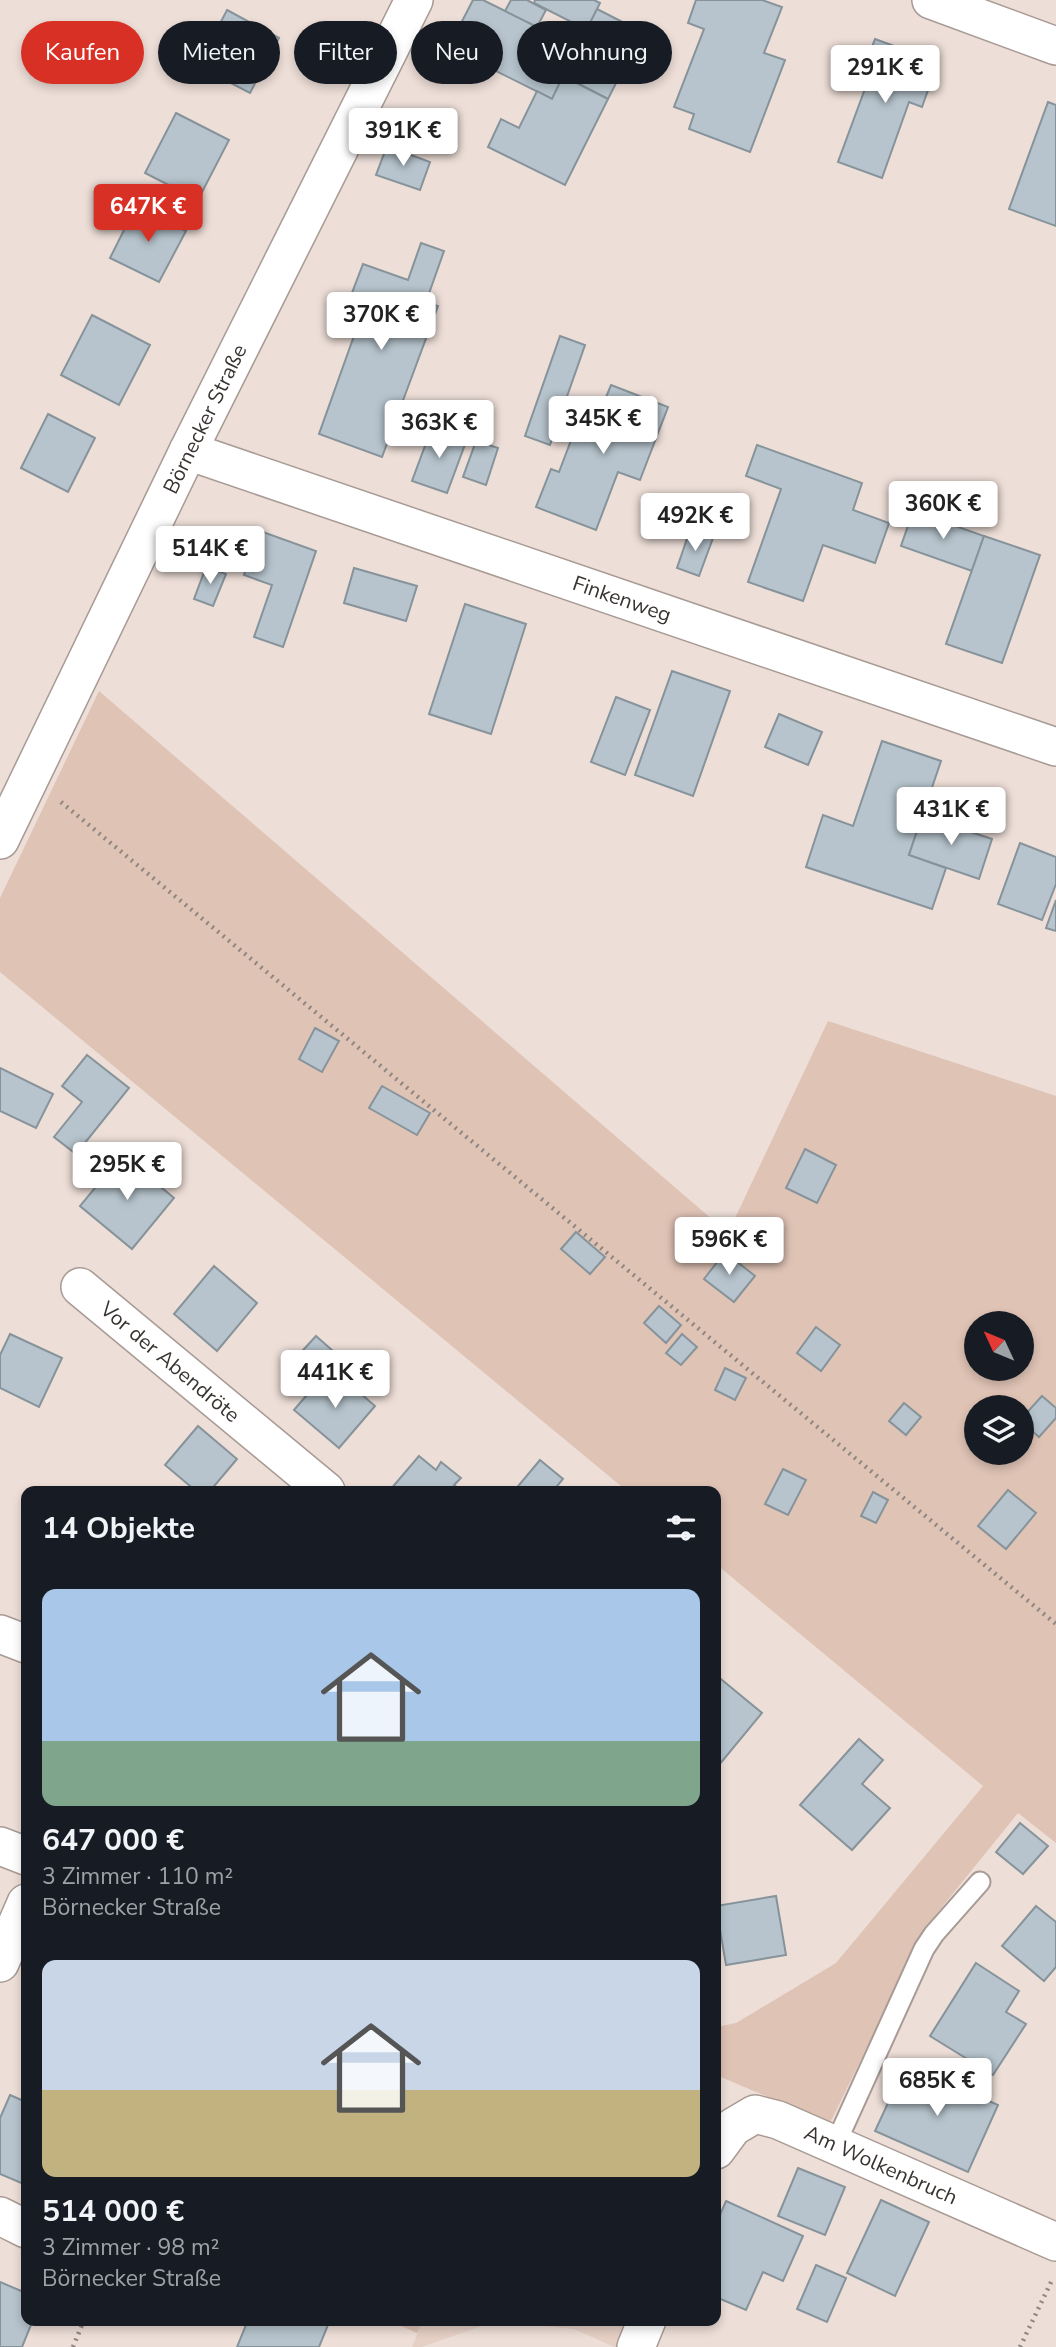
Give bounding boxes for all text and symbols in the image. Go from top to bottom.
chip: Kaufen [21,21,144,84]
chip: Mieten [158,21,280,84]
chip: Filter [294,21,397,84]
chip: Neu [411,21,503,84]
chip: Wohnung [517,21,672,84]
pin: 291K € [828,46,942,105]
text: 291K € [847,52,923,83]
pin: 391K € [346,108,460,168]
text: 391K € [365,115,441,146]
pin: 647K € [91,184,205,244]
text: 647K € [110,191,186,222]
pin: 370K € [324,292,438,352]
text: 370K € [343,299,419,330]
street label: Börnecker Straße [157,339,253,499]
pin: 345K € [546,396,660,456]
pin: 363K € [382,400,496,460]
text: 345K € [565,403,641,434]
text: 363K € [401,407,477,438]
pin: 360K € [886,482,1000,541]
text: 360K € [905,488,981,519]
pin: 492K € [638,494,752,553]
text: 492K € [657,500,733,531]
pin: 514K € [153,526,267,586]
text: 514K € [172,533,248,564]
street label: Finkenweg [569,569,675,629]
pin: 431K € [894,788,1008,847]
text: 431K € [913,794,989,825]
pin: 295K € [70,1142,184,1202]
text: 295K € [89,1149,165,1180]
pin: 596K € [672,1218,786,1277]
text: 596K € [691,1224,767,1255]
street label: Vor der Abendröte [93,1295,246,1429]
north arrow [964,1311,1034,1381]
map controls [964,1311,1034,1465]
pin: 441K € [278,1350,392,1410]
text: 441K € [297,1357,373,1388]
button: layers [964,1395,1034,1465]
text: 14 Objekte [42,1508,195,1549]
icon: filters [662,1509,700,1547]
icon: home [308,1634,434,1760]
text: 647 000 € [42,1820,184,1861]
text: 3 Zimmer · 110 m² [42,1861,233,1892]
text: Börnecker Straße [42,1892,221,1923]
icon: home [308,2005,434,2131]
pin: 685K € [880,2058,994,2118]
text: 685K € [899,2065,975,2096]
street label: Am Wolkenbruch [800,2119,962,2211]
text: 514 000 € [42,2191,184,2232]
text: 3 Zimmer · 98 m² [42,2232,219,2263]
text: Börnecker Straße [42,2263,221,2294]

